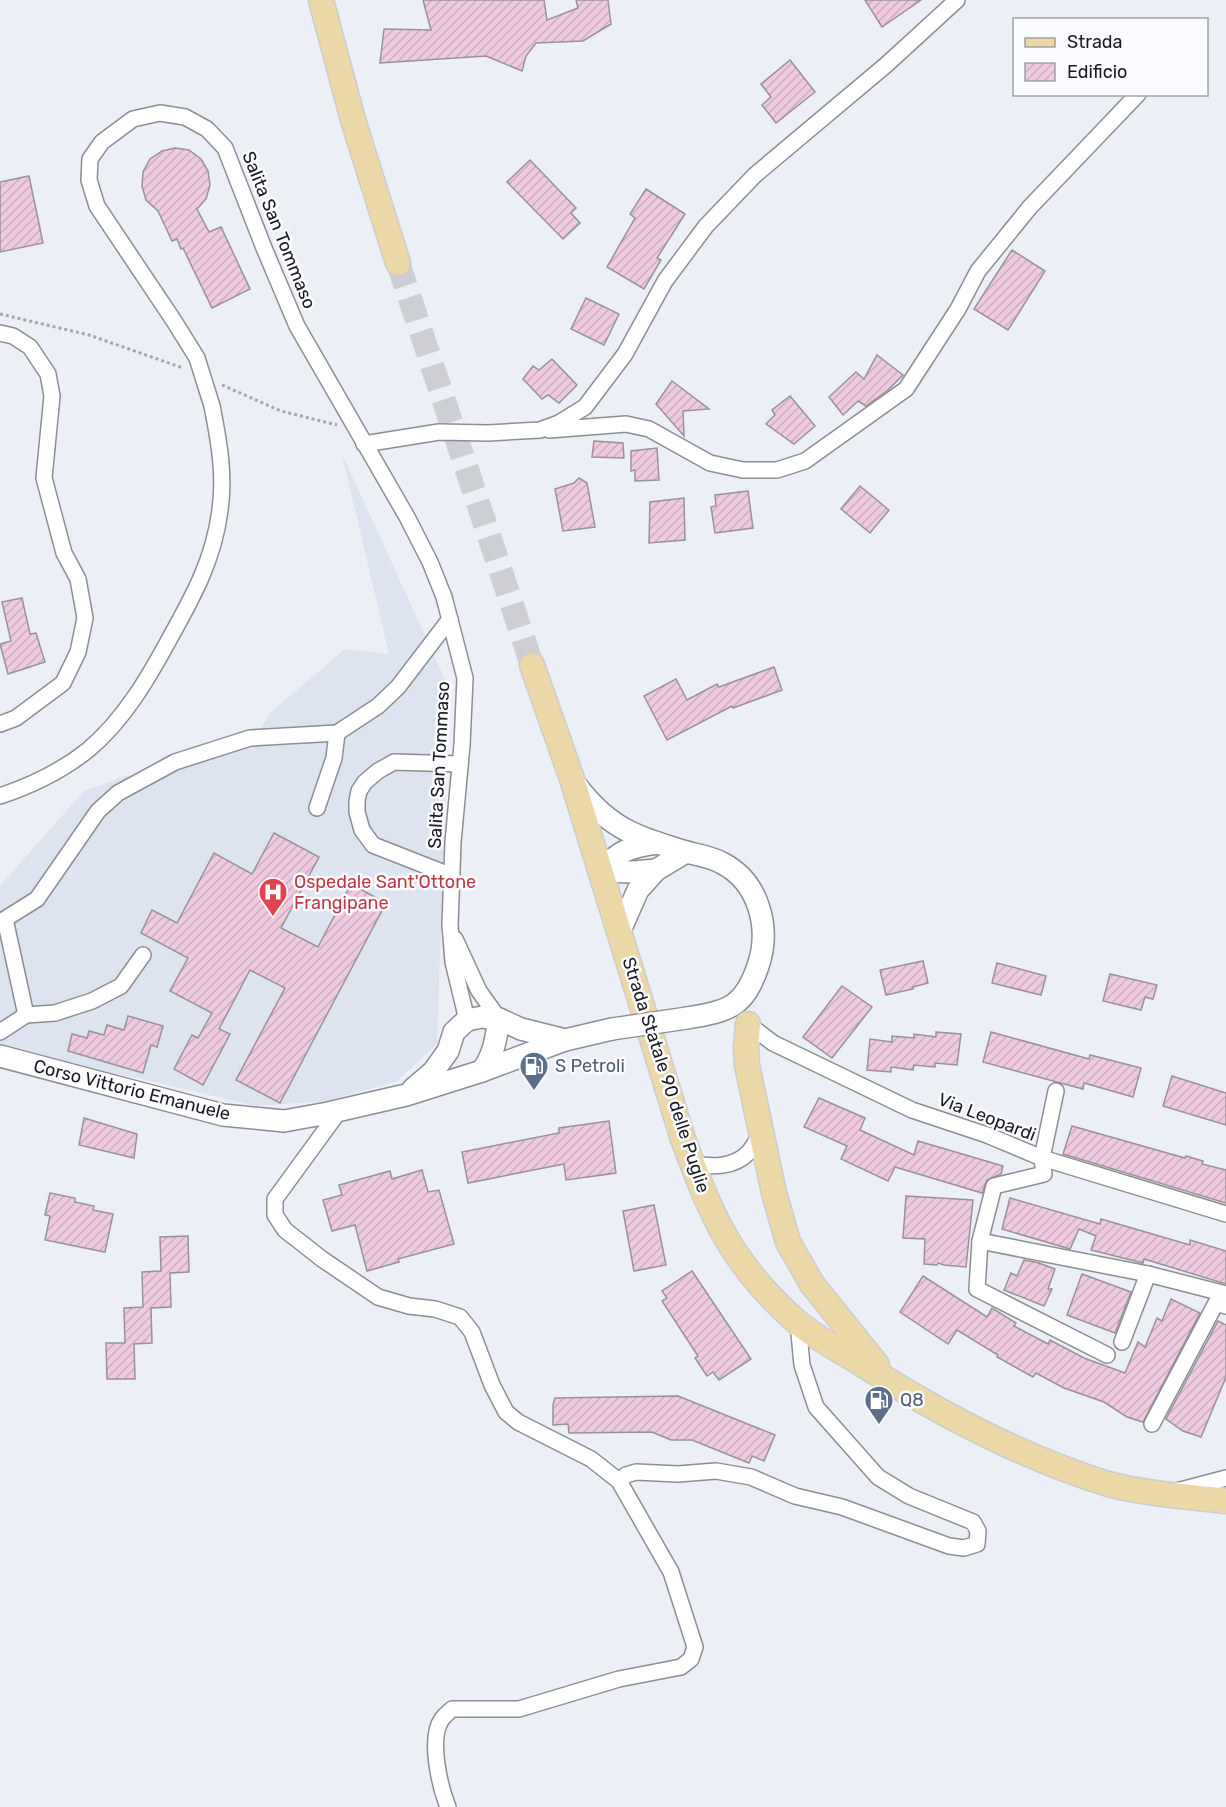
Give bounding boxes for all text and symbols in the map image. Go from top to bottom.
legend [1013,18,1208,96]
text: Strada [1067,31,1123,53]
text: Edificio [1067,61,1127,83]
street label: Salita San Tommaso [237,148,321,312]
street label: Salita San Tommaso [424,681,454,849]
place label: Ospedale Sant'Ottone Frangipane [294,871,476,914]
hospital icon: Ospedale Sant'Ottone Frangipane [257,876,289,918]
street label: Strada Statale 90 delle Puglie [617,954,715,1196]
fuel station icon: S Petroli [518,1050,550,1092]
street label: Corso Vittorio Emanuele [31,1055,233,1125]
place label: S Petroli [555,1055,625,1077]
street label: Via Leopardi [935,1088,1039,1146]
fuel station icon: Q8 [863,1384,895,1426]
place label: Q8 [900,1389,924,1411]

